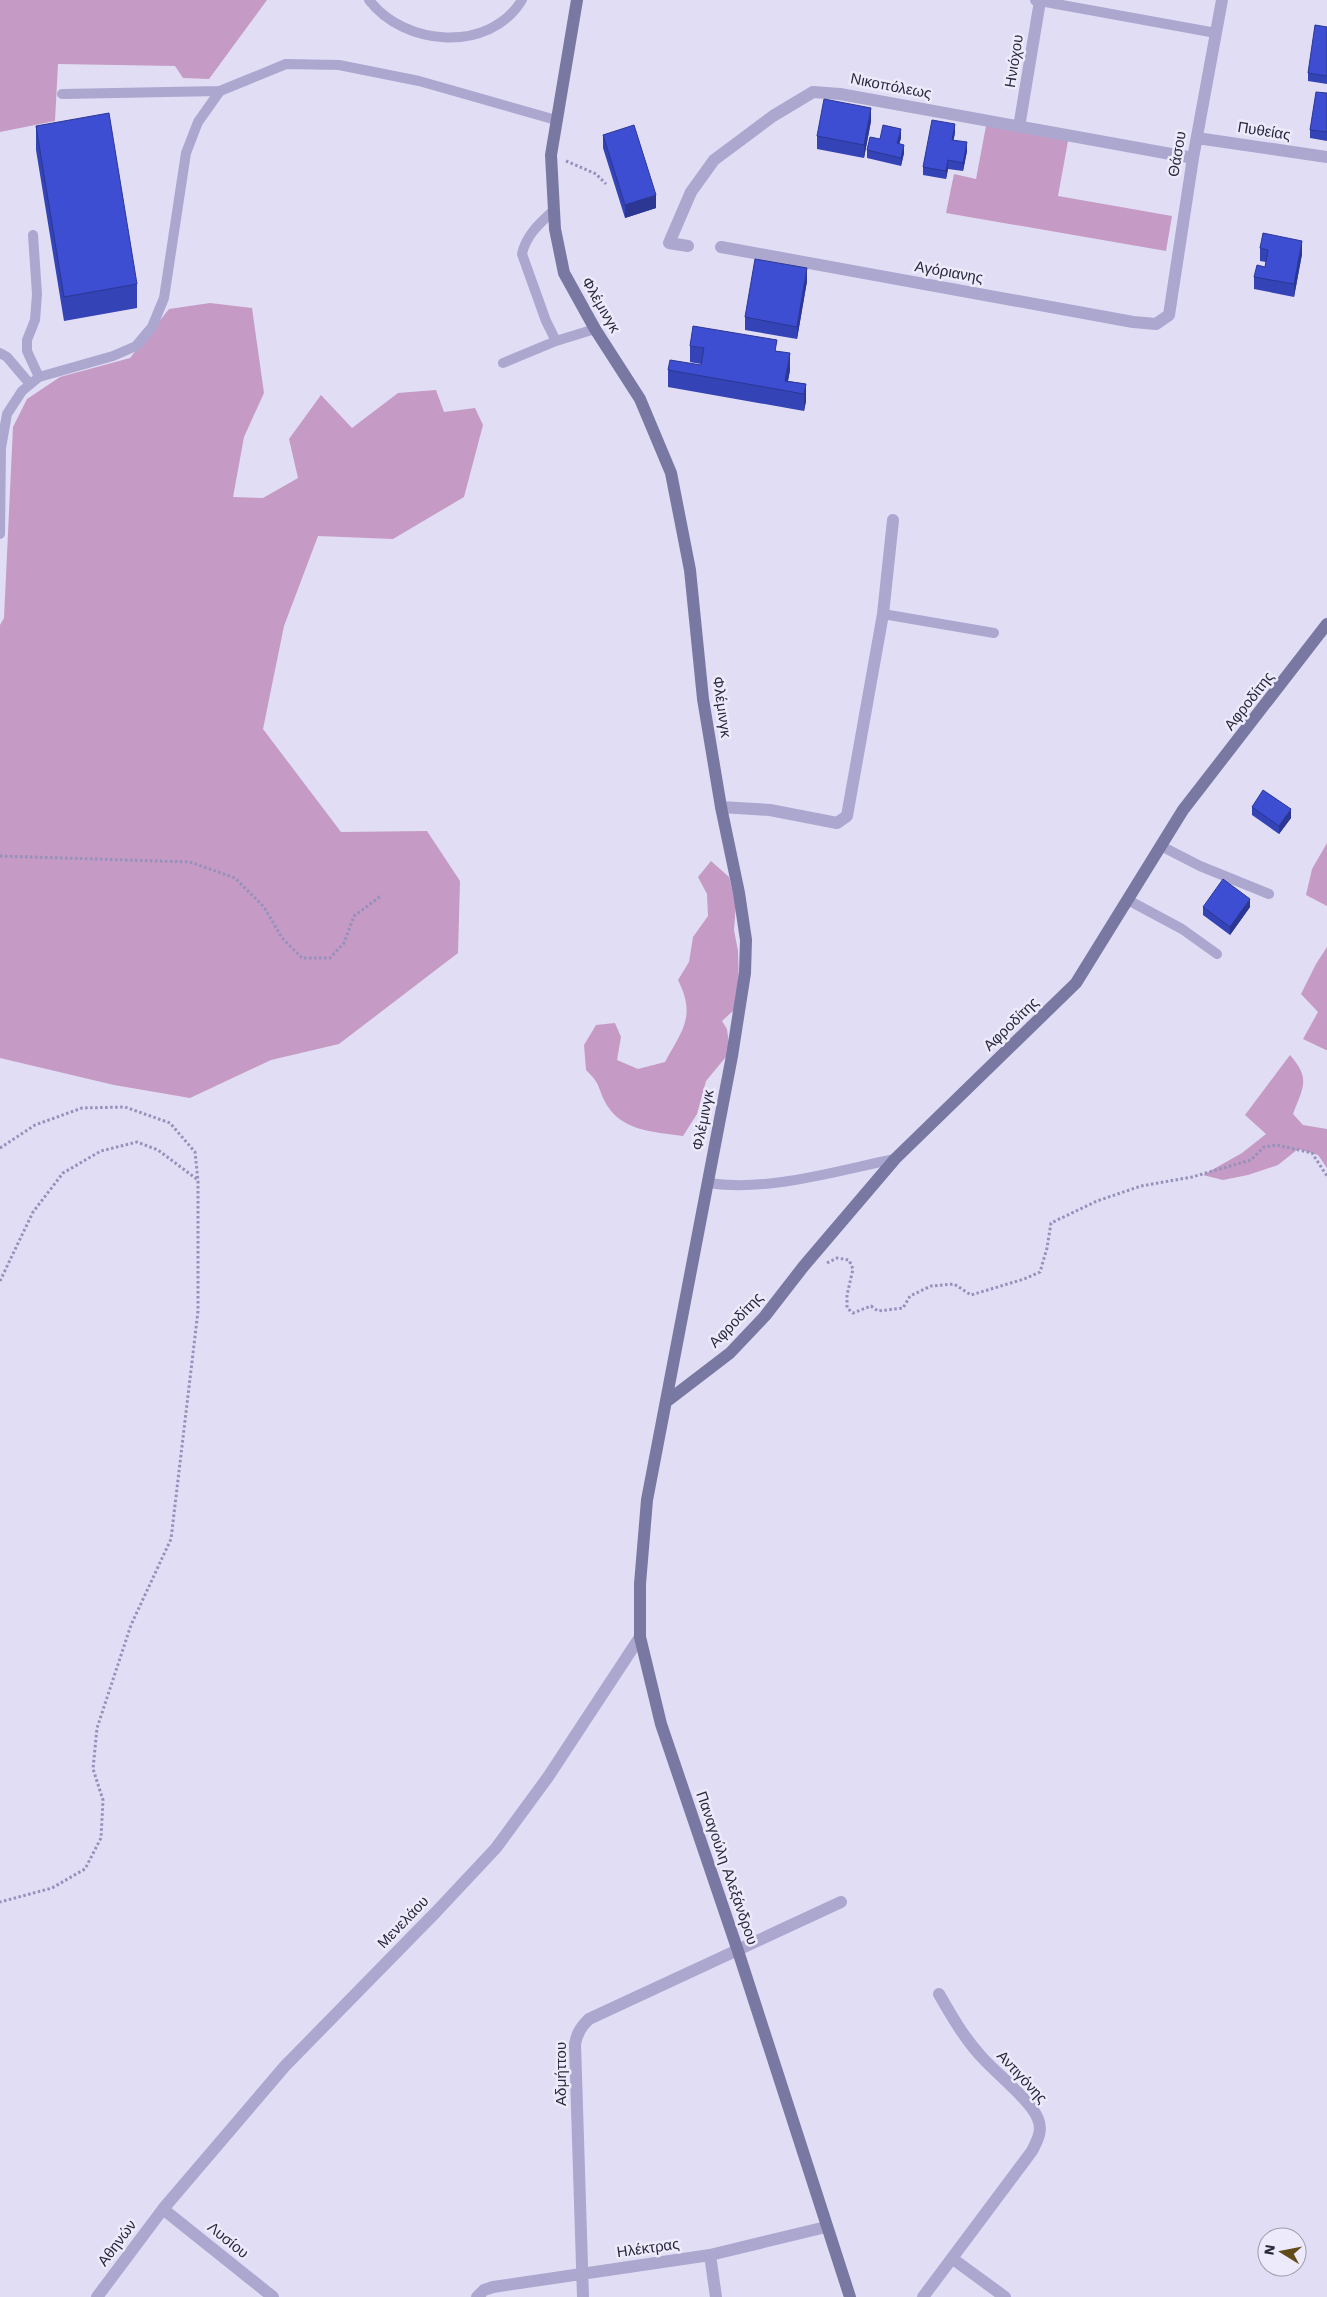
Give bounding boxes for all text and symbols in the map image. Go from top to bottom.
street label: Ηνιόχου [1001,33,1027,89]
street label: Νικοπόλεως [849,69,933,103]
street label: Πυθείας [1236,118,1292,144]
street label: Θάσου [1164,130,1190,178]
street label: Αγόριανης [913,257,985,287]
street label: Φλέμινγκ [578,274,624,336]
street label: Αφροδίτης [1220,668,1278,734]
street label: Φλέμινγκ [709,675,735,739]
street label: Αφροδίτης [980,993,1042,1055]
street label: Φλέμινγκ [688,1088,718,1152]
street label: Αφροδίτης [705,1289,767,1351]
street label: Παναγούλη Αλεξάνδρου [692,1789,762,1947]
street label: Μενελάου [374,1892,432,1952]
street label: Αδμήττου [552,2042,570,2106]
street label: Αντιγόνης [993,2047,1051,2107]
street label: Αθηνών [94,2216,140,2270]
street label: Λυσίου [204,2218,252,2262]
north arrow [1257,2227,1307,2277]
street label: Ηλέκτρας [616,2235,680,2261]
text: N [1260,2243,1278,2256]

